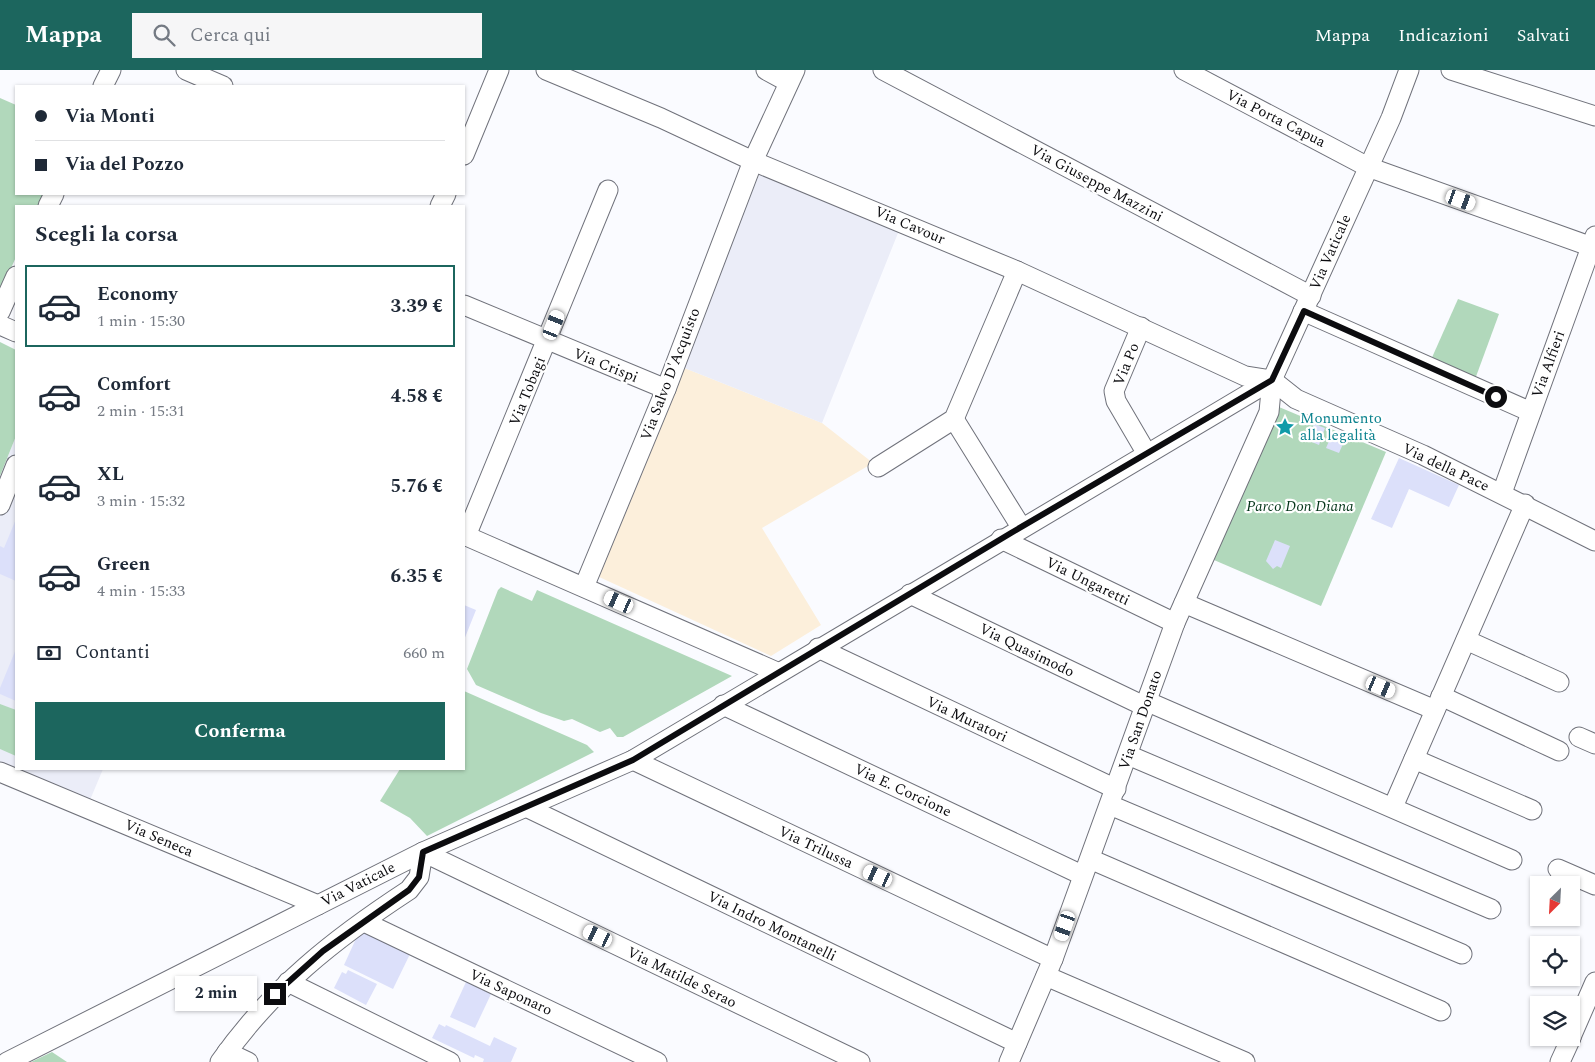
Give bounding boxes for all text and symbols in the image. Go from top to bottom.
search box [132,13,482,58]
text: Mappa [25,17,102,53]
icon: search [150,21,178,49]
text: Cerca qui [190,21,271,50]
text: Mappa [1315,22,1370,49]
text: Indicazioni [1398,22,1489,49]
text: Salvati [1517,22,1570,49]
street label: Via Porta Capua [1222,83,1330,154]
text: Via Monti [65,102,155,131]
street label: Via Giuseppe Mazzini [1026,139,1167,228]
text: Via del Pozzo [65,150,184,179]
car [1444,188,1477,212]
street label: Via Cavour [871,200,949,251]
street label: Via Vaticale [1304,211,1357,294]
text: Scegli la corsa [35,218,178,251]
text: Economy [97,280,178,309]
icon: car [37,284,82,329]
text: 3.39 € [391,292,443,321]
street label: Via Salvo D'Acquisto [635,304,706,444]
car [541,308,566,342]
text: 1 min · 15:30 [97,309,185,333]
street label: Via Alfieri [1526,327,1571,401]
street label: Via Po [1108,339,1145,389]
street label: Via Crispi [570,342,642,389]
street label: Via Tobagi [503,353,552,429]
text: Comfort [97,370,171,399]
icon: car [37,374,82,419]
text: 4.58 € [391,382,443,411]
route start [1485,386,1507,408]
text: 2 min · 15:31 [97,399,185,423]
place label: Monumento alla legalità [1300,407,1382,447]
place icon: Monumento alla legalità [1274,416,1296,438]
street label: Via della Pace [1399,437,1493,498]
text: XL [97,460,124,489]
icon: car [37,464,82,509]
text: 5.76 € [391,472,443,501]
text: 3 min · 15:32 [97,489,185,513]
park label: Parco Don Diana [1246,495,1354,518]
text: Green [97,550,150,579]
street label: Via Ungaretti [1042,551,1134,612]
icon: car [37,554,82,599]
text: 6.35 € [391,562,443,591]
text: 4 min · 15:33 [97,579,185,603]
car [602,589,635,615]
street label: Via Quasimodo [975,617,1078,683]
text: Contanti [75,638,150,667]
icon: cash [35,639,63,667]
text: 660 m [403,641,445,665]
street label: Via San Donato [1113,667,1168,773]
car [1364,674,1397,700]
street label: Via Muratori [922,691,1011,748]
button: Conferma [35,702,445,760]
street label: Via E. Corcione [850,758,955,823]
street label: Via Seneca [121,814,197,864]
street label: Via Trilussa [775,820,858,875]
street label: Via Vaticale [317,856,399,913]
car [861,863,894,889]
north arrow [1530,876,1580,926]
map controls [1530,876,1580,1046]
street label: Via Indro Montanelli [703,885,840,968]
car [1053,909,1076,943]
car [581,923,614,949]
button: locate [1530,936,1580,986]
street label: Via Matilde Serao [623,941,741,1014]
street label: Via Saponaro [465,963,556,1022]
callout: 2 min [175,976,258,1012]
text: 2 min [195,981,237,1005]
route end [264,983,286,1005]
button: layers [1530,996,1580,1046]

